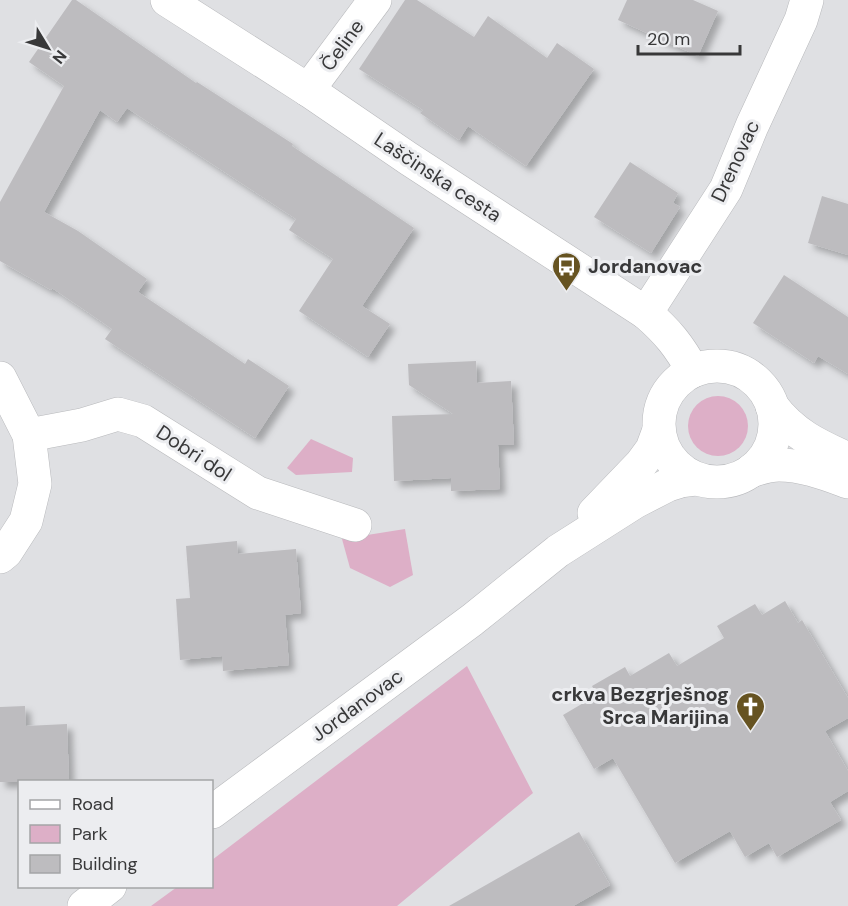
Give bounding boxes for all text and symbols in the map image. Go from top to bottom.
street label: Čeline [314,14,370,76]
north arrow [18,18,78,78]
scale bar [638,18,740,56]
text: 20 m [647,27,690,51]
text: N [48,46,71,68]
street label: Drenovac [705,116,765,206]
street label: Laščinska cesta [369,126,507,228]
bus stop icon: Jordanovac [551,250,583,292]
place label: Jordanovac [588,253,703,279]
street label: Dobri dol [151,419,237,487]
street label: Jordanovac [306,663,408,747]
place label: crkva Bezgrješnog Srca Marijina [551,681,729,730]
church icon: crkva Bezgrješnog Srca Marijina [734,690,766,732]
legend [18,780,213,888]
text: Road [72,792,114,816]
text: Park [72,822,108,846]
text: Building [72,852,137,876]

